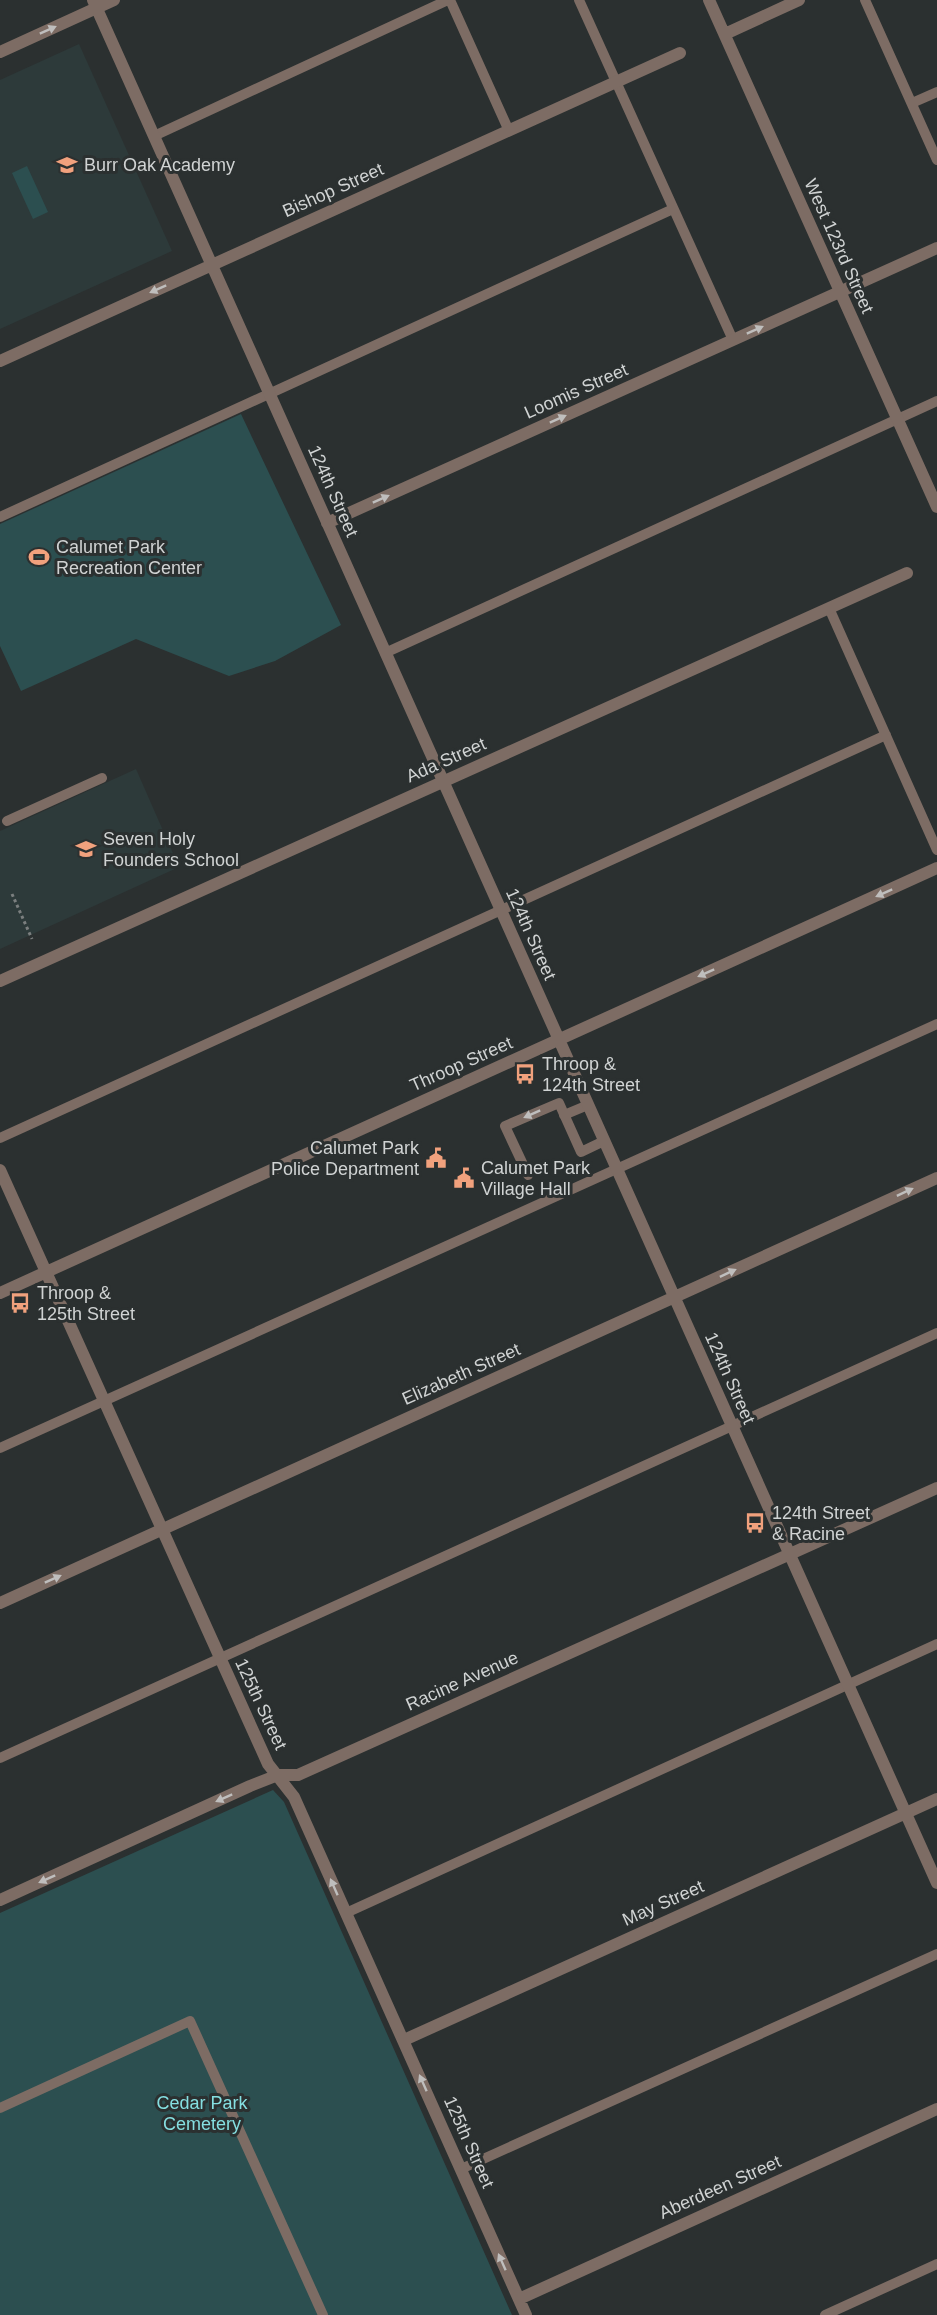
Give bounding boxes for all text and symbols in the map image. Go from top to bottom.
one-way arrow [40,25,57,34]
school or university icon: Burr Oak Academy [55,153,79,177]
place label: Burr Oak Academy [84,155,235,175]
street label: Bishop Street [280,159,386,221]
street label: West 123rd Street [800,176,878,316]
one-way arrow [149,284,167,294]
one-way arrow [747,325,765,335]
street label: Loomis Street [521,359,631,423]
one-way arrow [550,414,567,423]
street label: 124th Street [304,442,362,540]
one-way arrow [372,494,389,503]
place label: Calumet Park Recreation Center [56,537,202,578]
sports icon: Calumet Park Recreation Center [27,545,51,569]
street label: Ada Street [403,734,489,786]
place label: Seven Holy Founders School [103,829,239,870]
school or university icon: Seven Holy Founders School [74,837,98,861]
street label: 124th Street [502,885,560,983]
one-way arrow [875,888,892,897]
one-way arrow [697,968,714,977]
street label: Throop Street [407,1032,515,1096]
place label: Throop & 124th Street [542,1054,640,1095]
bus stop icon: Throop & 124th Street [513,1062,537,1086]
one-way arrow [523,1110,541,1119]
place label: Calumet Park Police Department [271,1138,420,1179]
public building icon: Calumet Park Police Department [424,1146,448,1170]
place label: Calumet Park Village Hall [481,1158,591,1199]
public building icon: Calumet Park Village Hall [452,1166,476,1190]
one-way arrow [897,1188,914,1197]
one-way arrow [719,1269,736,1278]
place label: Throop & 125th Street [37,1283,135,1324]
bus stop icon: Throop & 125th Street [8,1291,32,1315]
street label: 124th Street [701,1329,759,1427]
street label: Elizabeth Street [399,1339,523,1409]
place label: 124th Street & Racine [772,1503,870,1544]
bus stop icon: 124th Street & Racine [743,1511,767,1535]
one-way arrow [45,1574,63,1584]
street label: Racine Avenue [403,1647,521,1715]
street label: 125th Street [231,1655,291,1753]
one-way arrow [215,1793,233,1803]
one-way arrow [38,1874,55,1883]
street label: May Street [619,1876,707,1930]
one-way arrow [330,1878,339,1895]
one-way arrow [419,2075,428,2092]
park label: Cedar Park Cemetery [156,2093,249,2134]
street label: 125th Street [440,2093,498,2191]
street label: Aberdeen Street [656,2151,784,2223]
one-way arrow [497,2252,507,2270]

